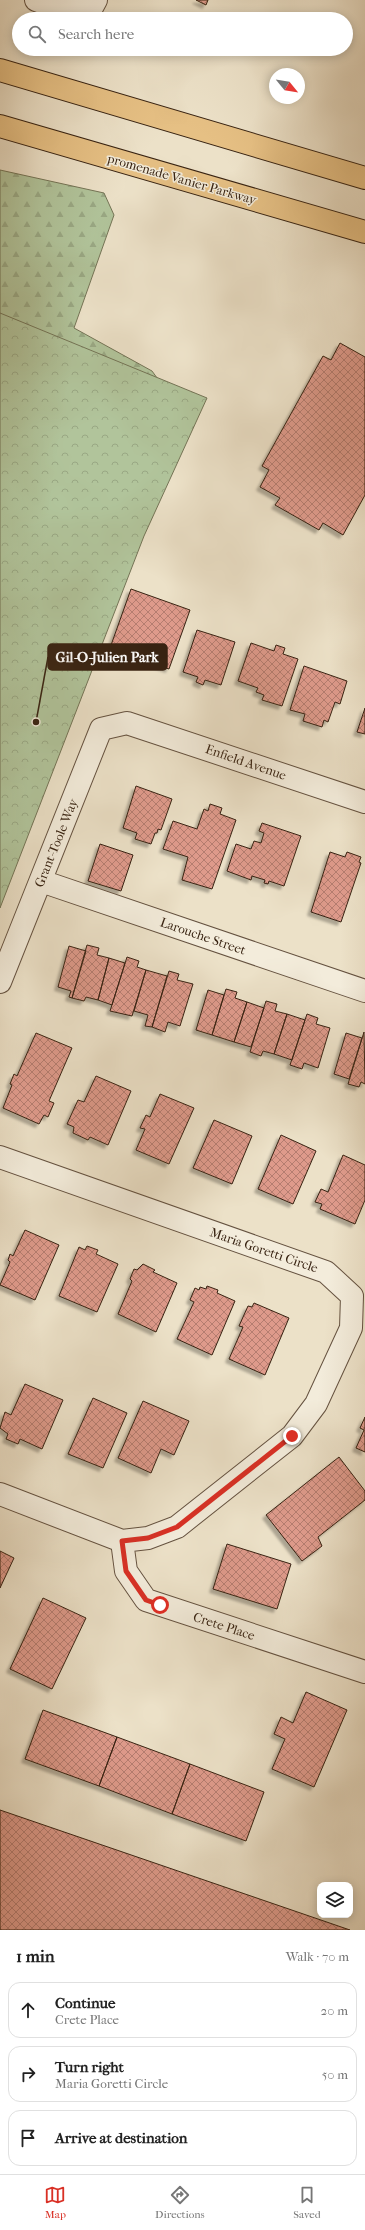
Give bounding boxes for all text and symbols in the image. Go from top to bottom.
search box [12,12,353,56]
icon: search [26,23,48,45]
text: Search here [58,25,134,43]
north arrow [269,68,305,104]
street label: promenade Vanier Parkway [105,150,259,208]
callout: Gil-O-Julien Park [48,644,167,670]
text: Gil-O-Julien Park [55,649,159,666]
street label: Enfield Avenue [204,741,289,783]
street label: Grant-Toole Way [31,796,81,889]
street label: Larouche Street [158,914,248,958]
street label: Maria Goretti Circle [208,1224,320,1276]
route end [283,1427,301,1445]
route start [151,1596,169,1614]
street label: Crete Place [191,1609,257,1643]
map controls [317,1882,353,1918]
button: layers [317,1882,353,1918]
text: 1 min [16,1946,55,1966]
text: Walk · 70 m [286,1949,349,1964]
text: Continue [55,1994,115,2012]
icon: ahead [17,1999,39,2021]
text: 20 m [321,2003,348,2018]
text: Crete Place [55,2012,119,2027]
text: Turn right [55,2058,124,2076]
icon: right [17,2063,39,2085]
text: 50 m [322,2067,348,2082]
text: Maria Goretti Circle [55,2076,168,2091]
icon: arrive [17,2127,39,2149]
text: Arrive at destination [55,2129,187,2147]
tab: Map [44,2184,66,2221]
tab: Directions [155,2184,205,2221]
tab: Saved [293,2184,321,2221]

